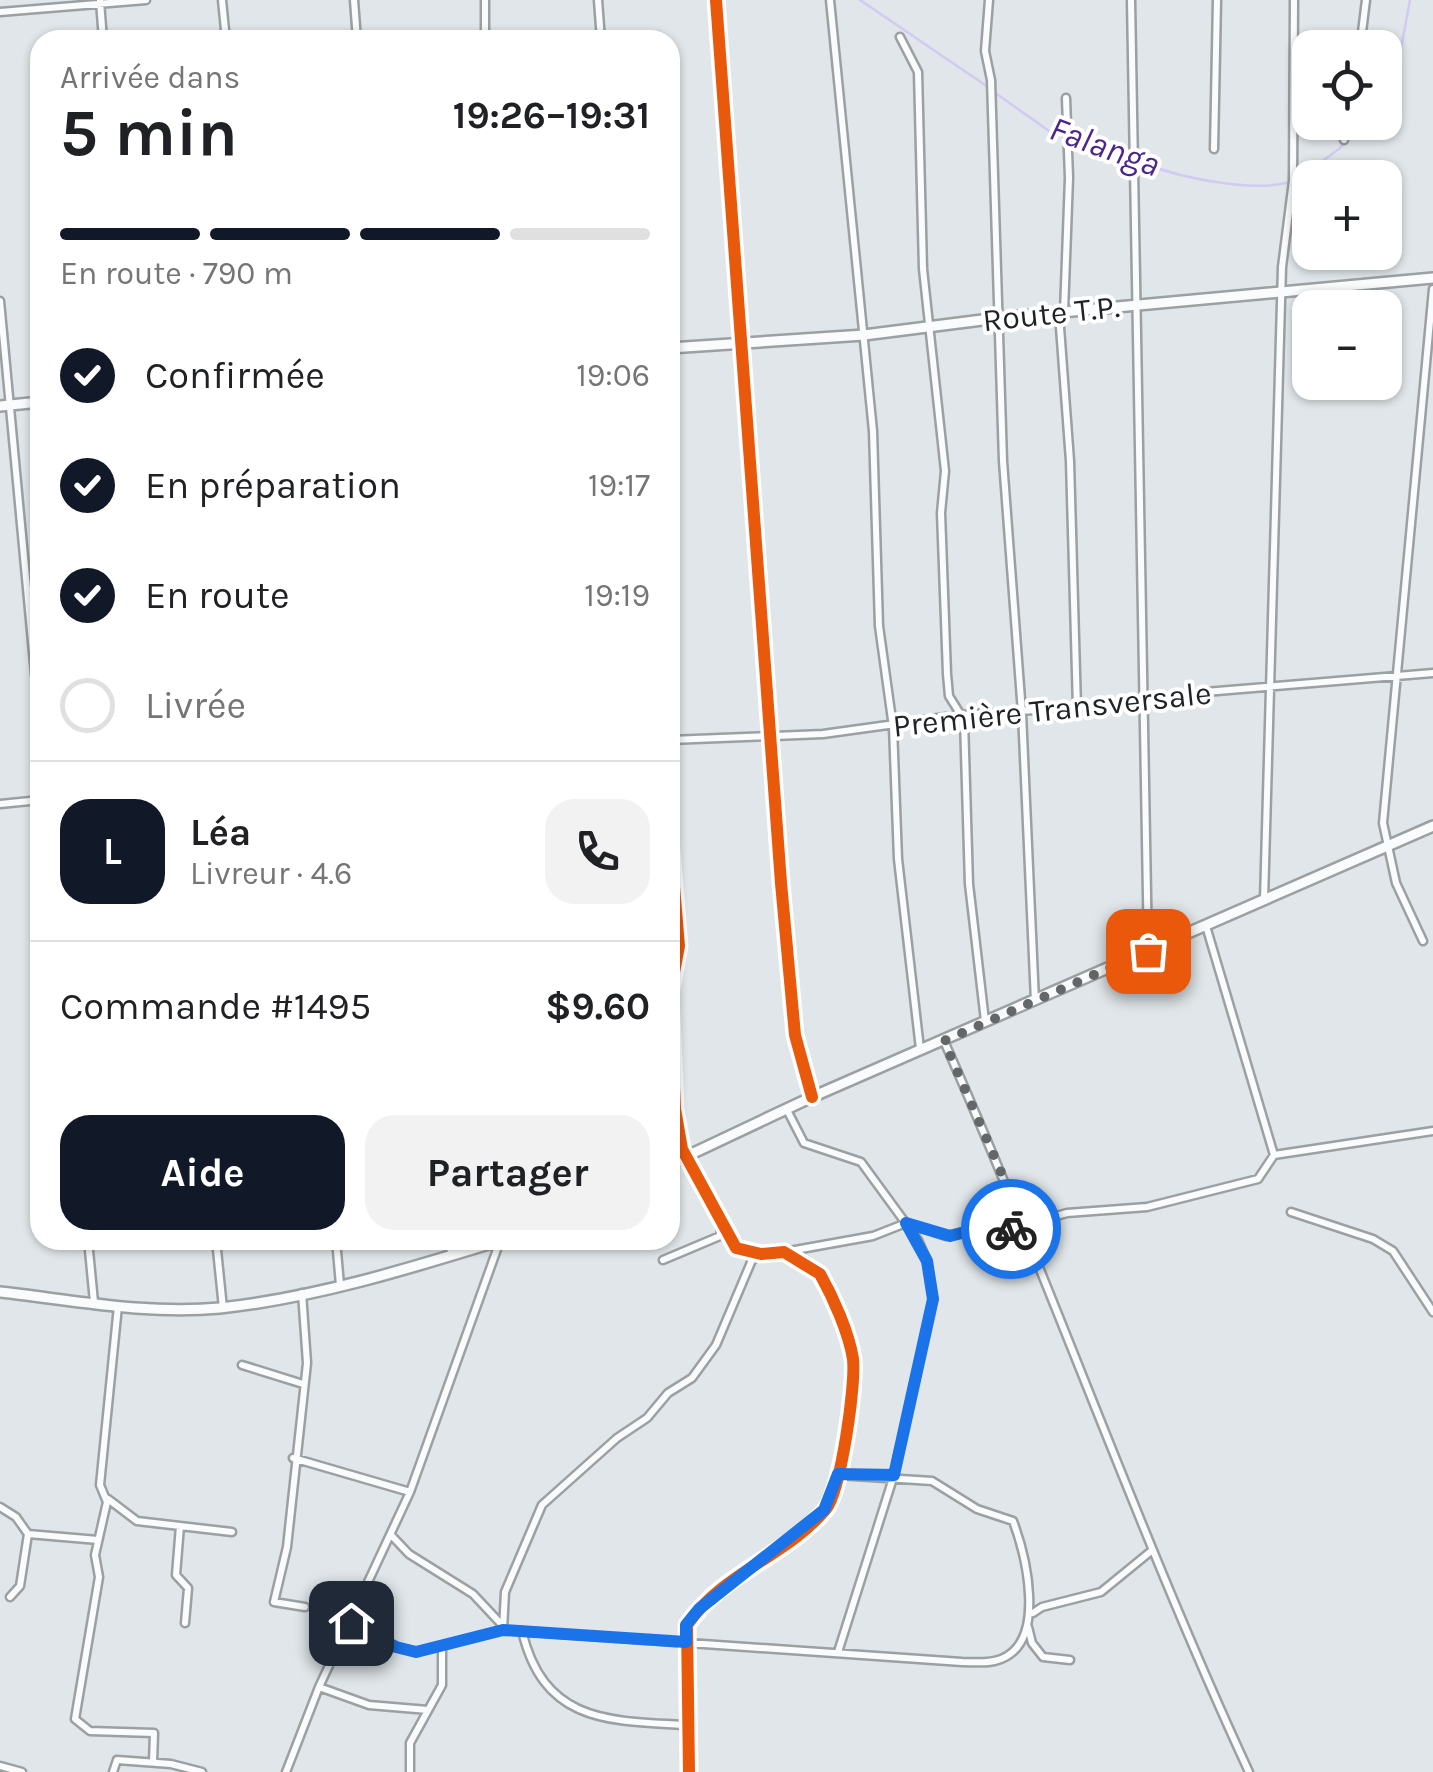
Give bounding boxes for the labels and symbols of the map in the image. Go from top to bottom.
water label: Falanga [1044,108,1166,185]
street label: Route T.P. [981,288,1121,339]
street label: Première Transversale [891,674,1213,745]
pin [1106,909,1191,994]
courier [961,1179,1061,1279]
pin [309,1581,394,1666]

